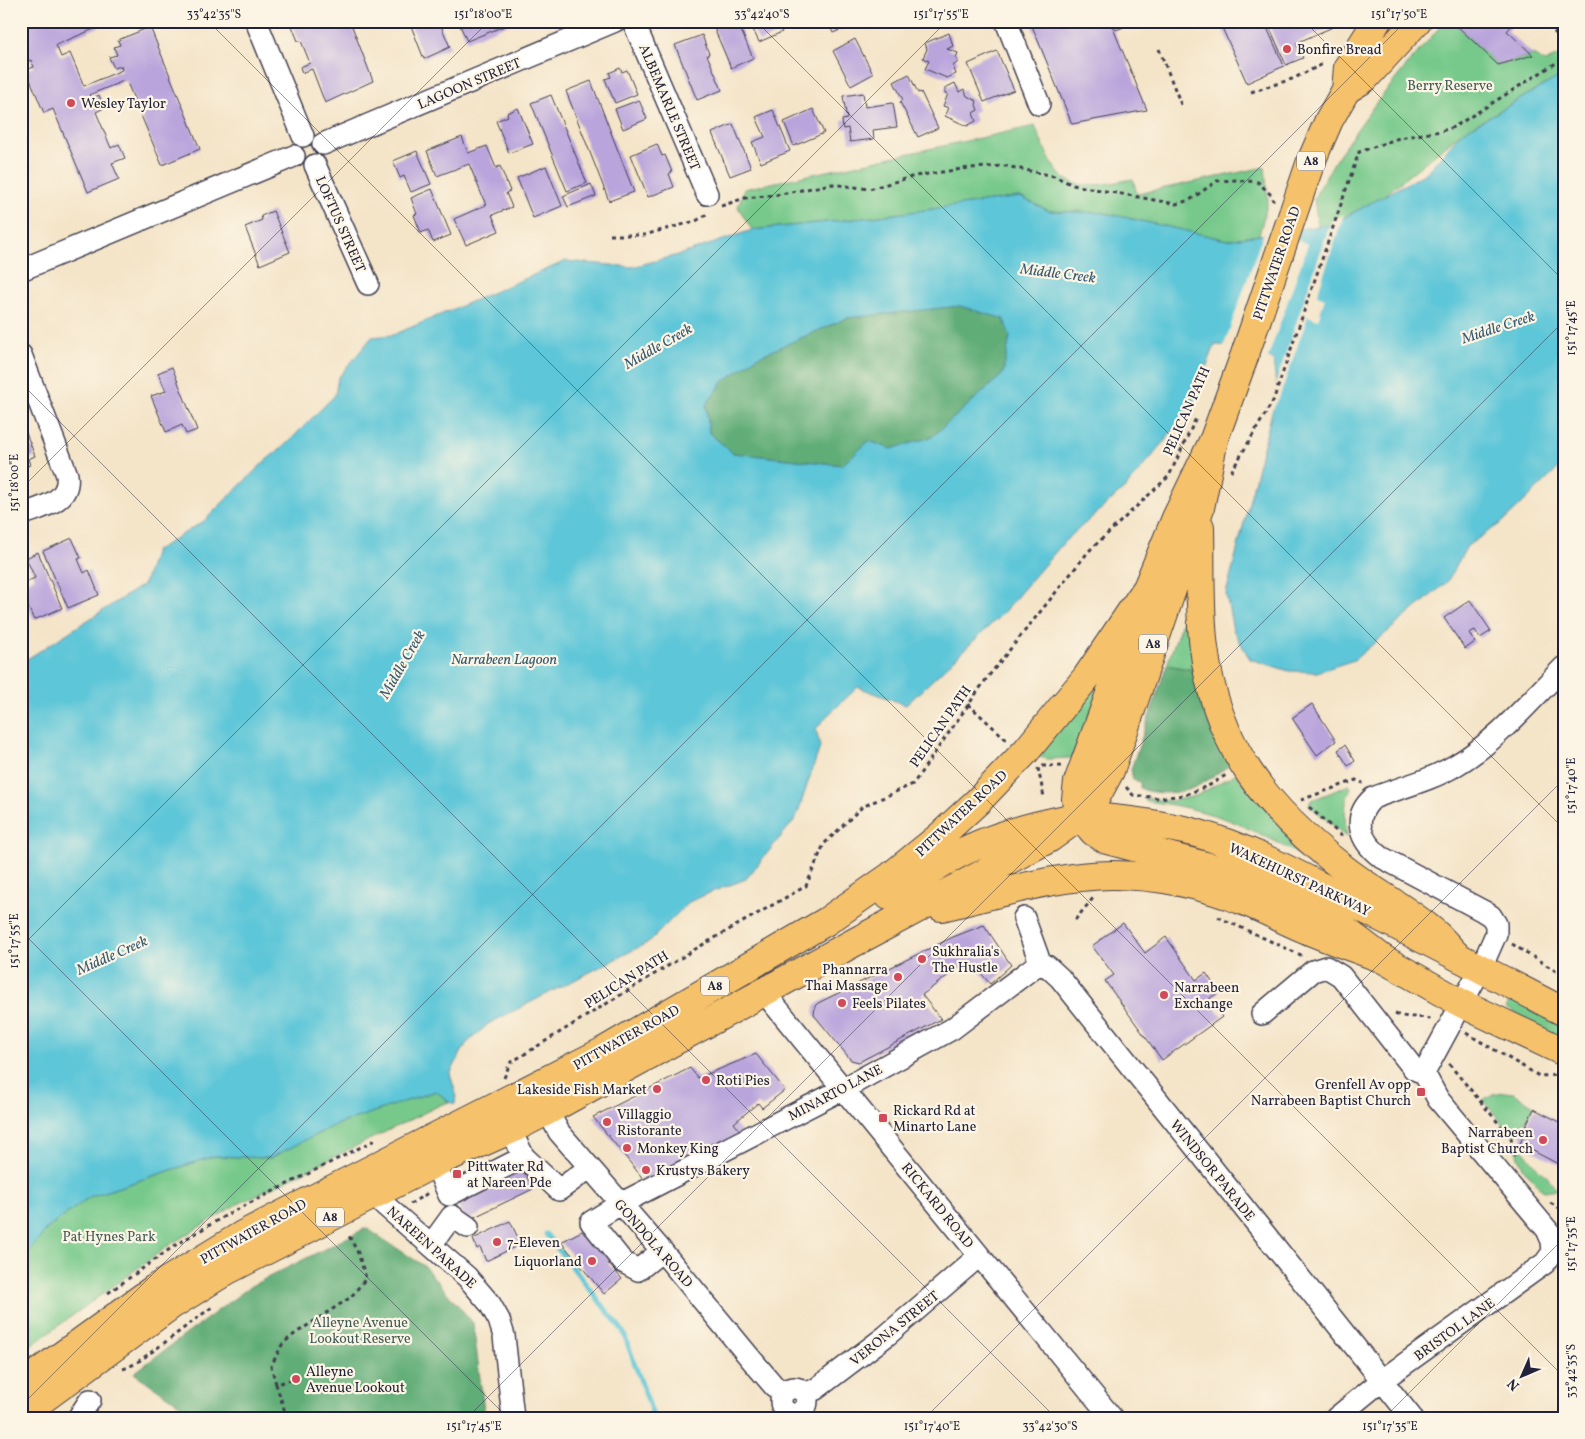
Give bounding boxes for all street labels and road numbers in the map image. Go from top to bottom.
street label: ALBEMARLE STREET [633,41,704,174]
street label: LAGOON STREET [415,54,524,115]
road number: A8 [1297,152,1325,170]
street label: LOFTUS STREET [310,174,369,276]
street label: PITTWATER ROAD [1249,204,1306,323]
street label: PELICAN PATH [1159,364,1216,459]
road number: A8 [1139,634,1167,654]
street label: PELICAN PATH [906,682,977,772]
street label: PITTWATER ROAD [912,767,1012,862]
street label: WAKEHURST PARKWAY [1225,839,1373,922]
street label: PELICAN PATH [581,947,673,1014]
road number: A8 [701,976,729,996]
street label: PITTWATER ROAD [570,1001,683,1075]
street label: MINARTO LANE [785,1060,886,1126]
street label: WINDSOR PARADE [1165,1116,1259,1226]
street label: RICKARD ROAD [896,1159,977,1253]
street label: PITTWATER ROAD [197,1195,310,1269]
street label: GONDOLA ROAD [609,1196,697,1292]
street label: NAREEN PARADE [382,1203,480,1294]
road number: A8 [316,1208,344,1226]
street label: VERONA STREET [846,1287,944,1371]
street label: BRISTOL LANE [1411,1294,1499,1366]

